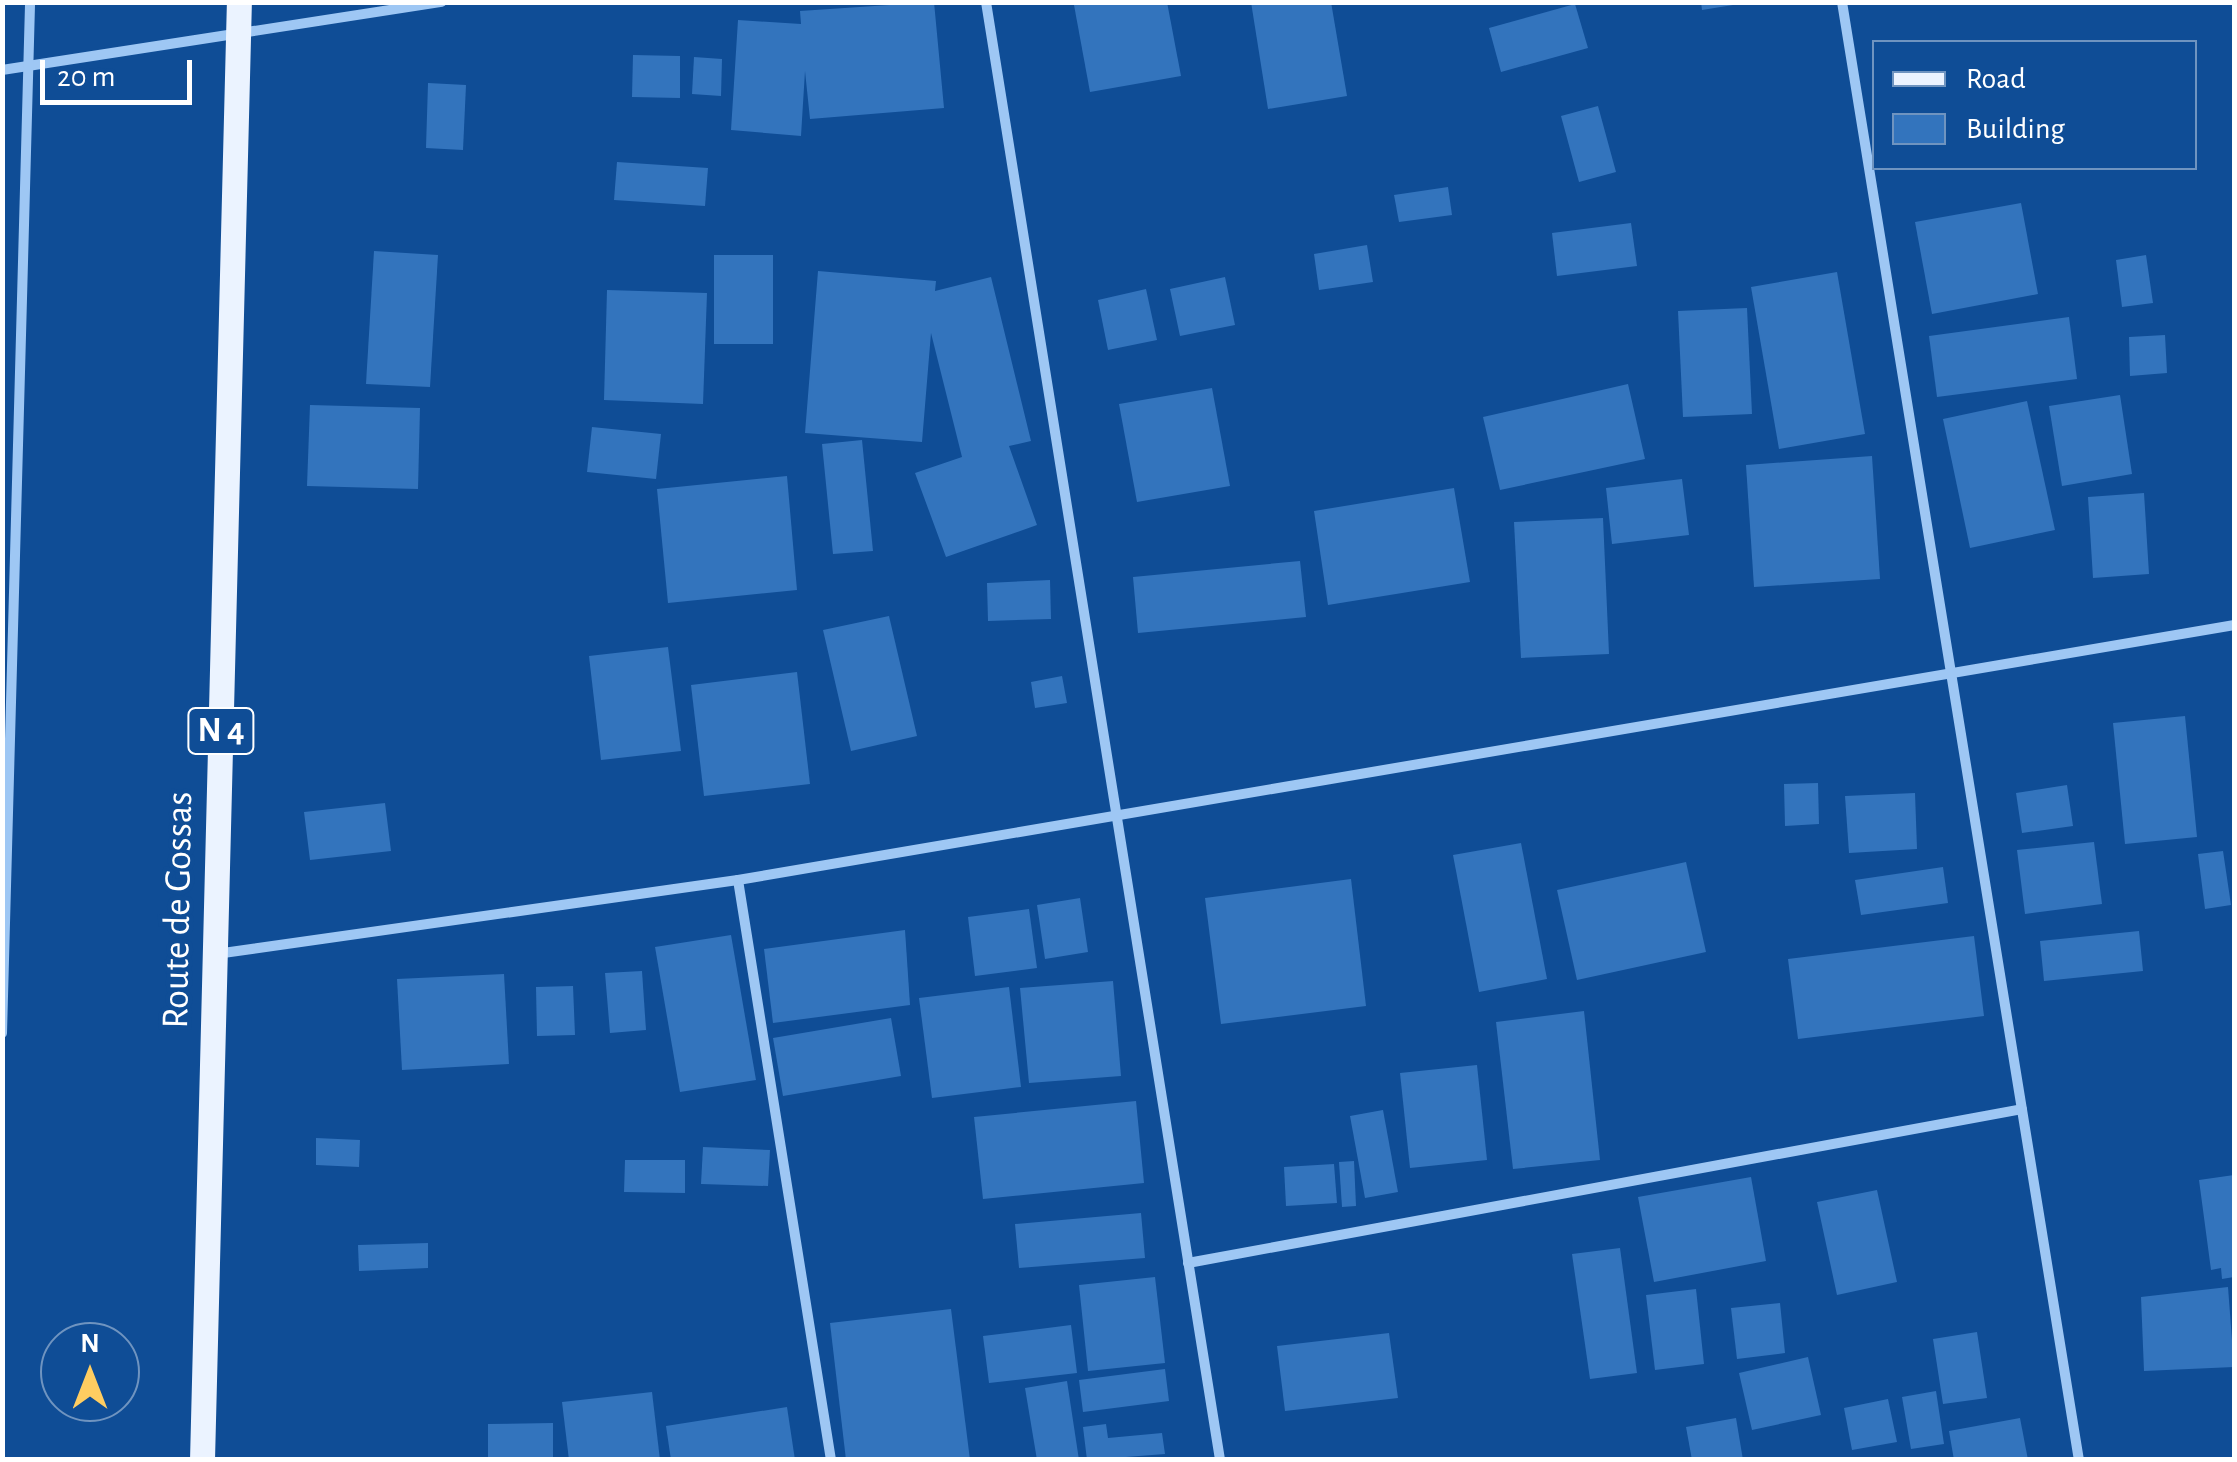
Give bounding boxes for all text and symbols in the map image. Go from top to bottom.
scale bar [45,40,198,102]
legend [1872,40,2197,170]
text: 20 m [57,62,115,92]
text: Road [1966,64,2026,94]
text: Building [1966,114,2065,144]
road number: N 4 [186,701,256,761]
street label: Route de Gossas [154,791,204,1029]
north arrow [40,1322,140,1422]
text: N [80,1330,100,1358]

